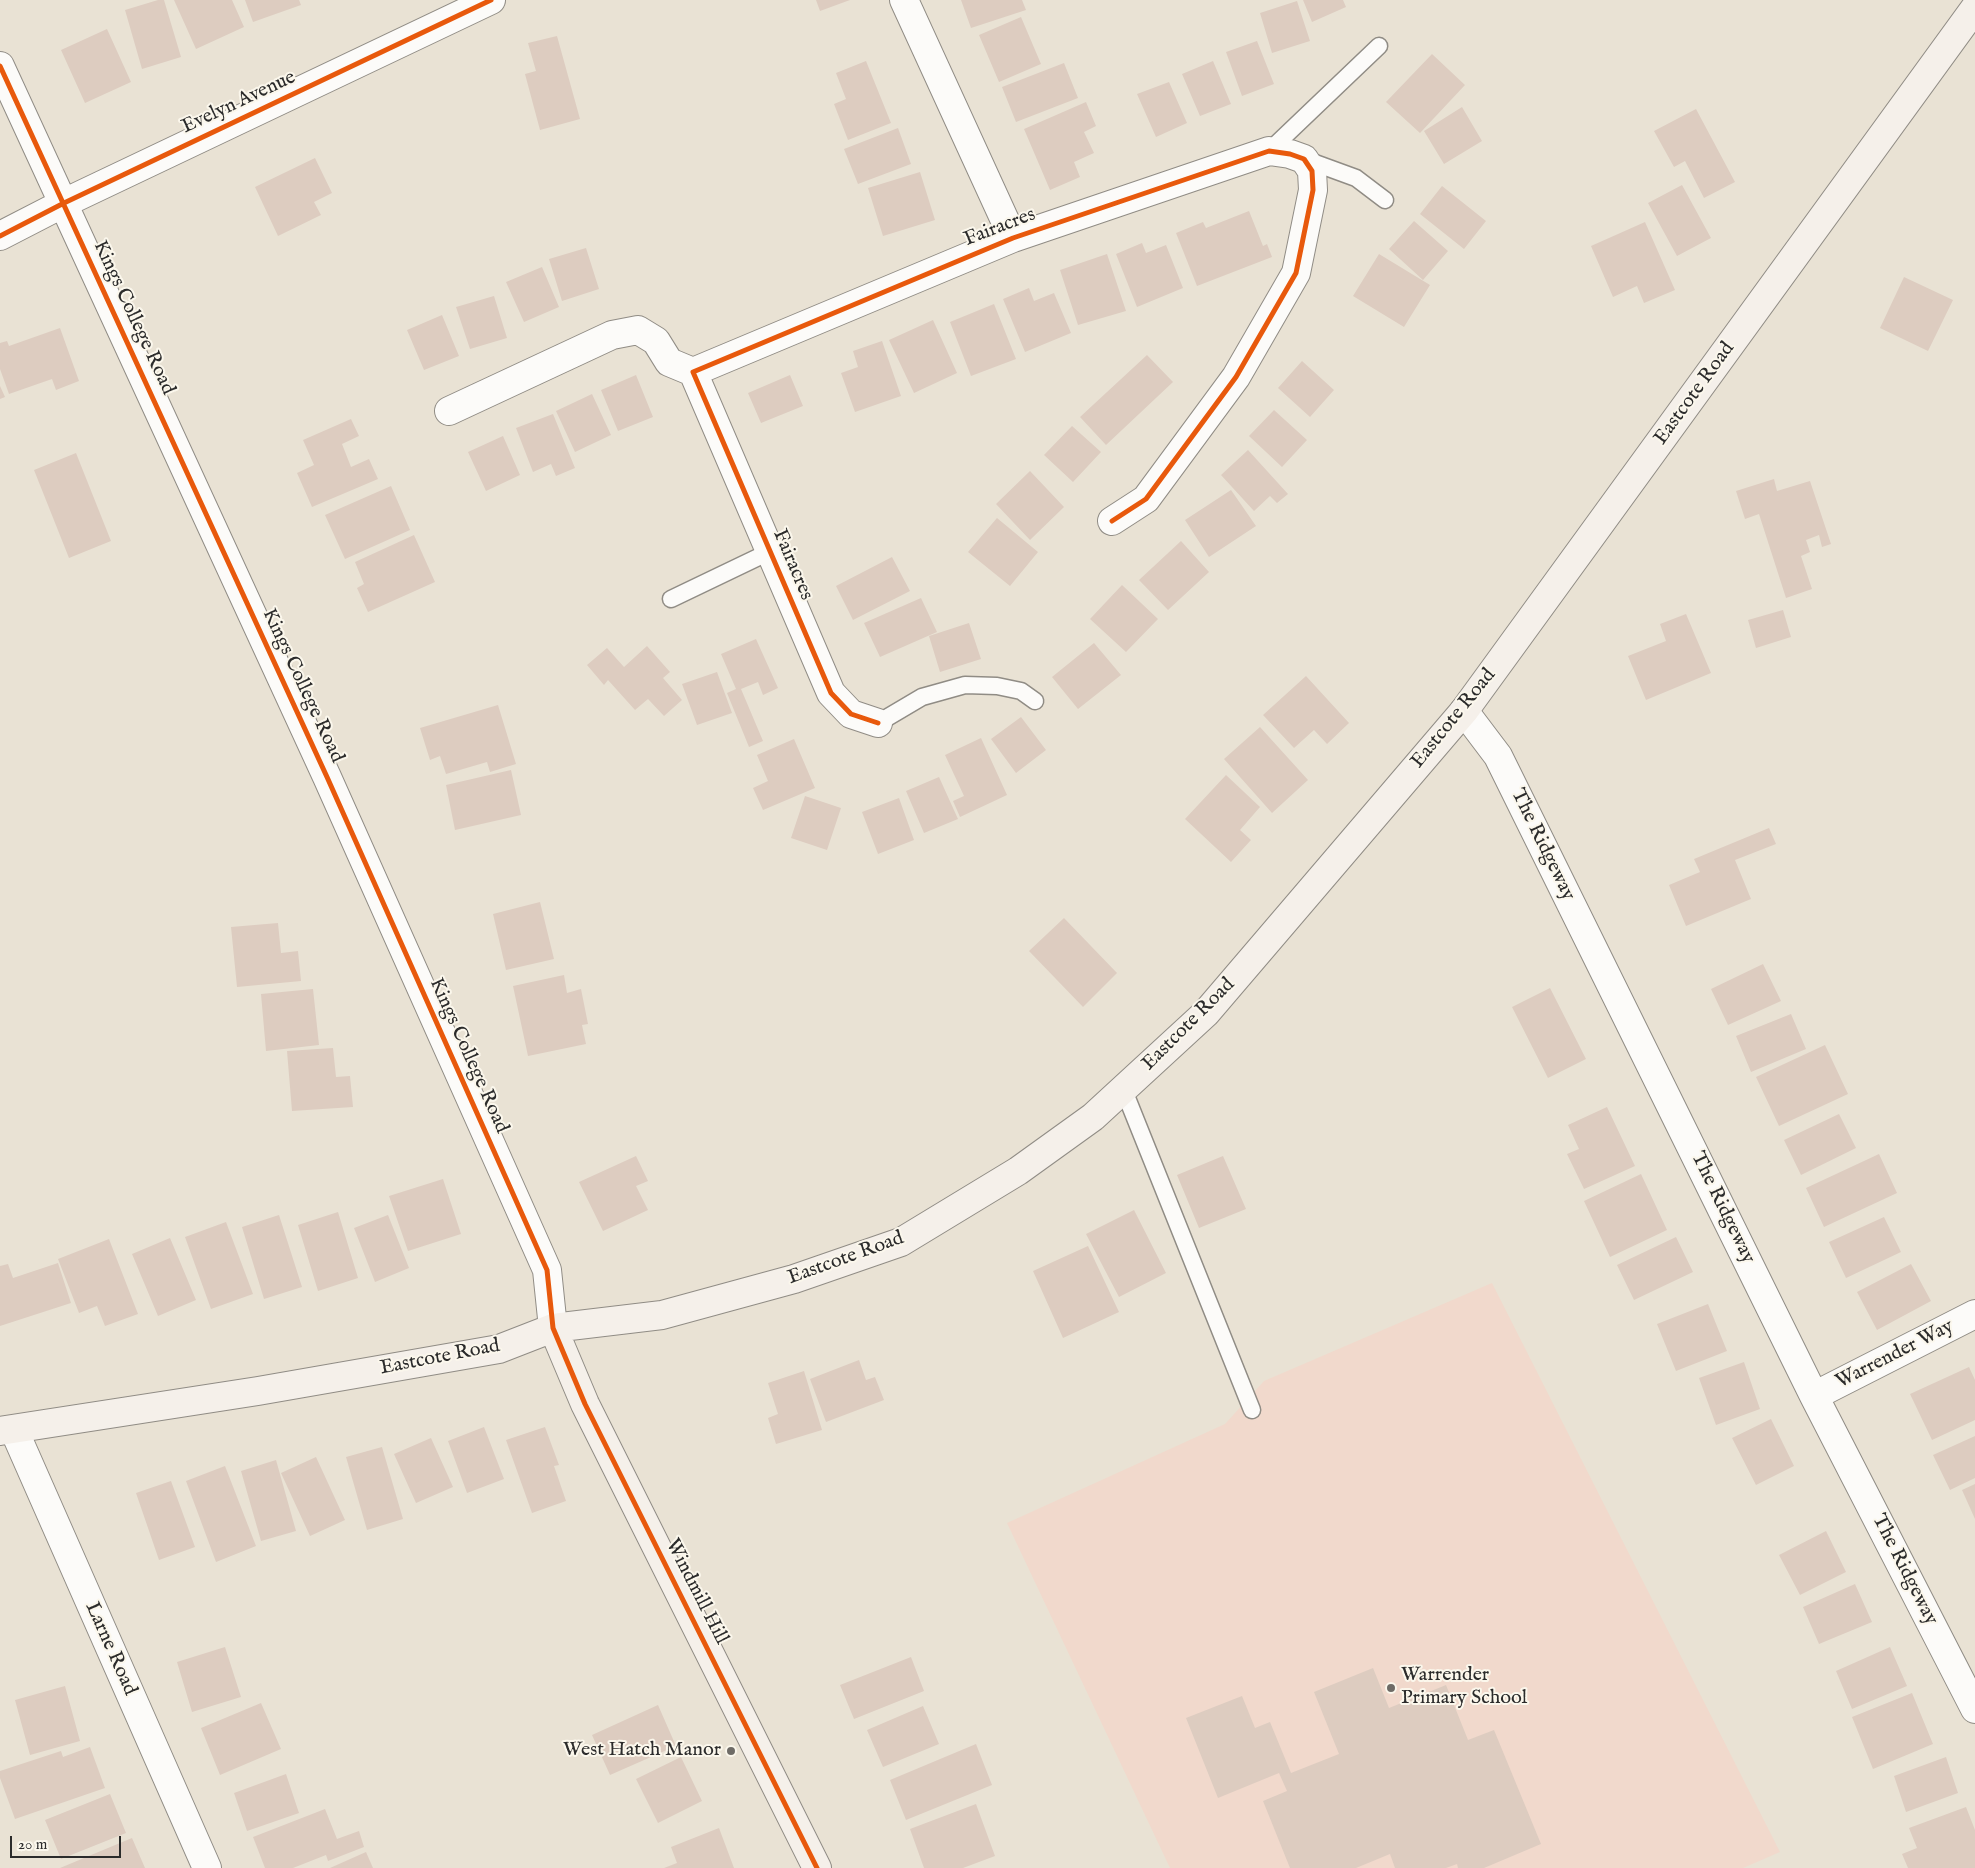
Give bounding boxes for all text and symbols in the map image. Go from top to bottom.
street label: Evelyn Avenue [178,66,300,140]
street label: Fairacres [961,203,1039,253]
street label: Kings College Road [87,237,179,399]
street label: Eastcote Road [1650,338,1740,450]
street label: Fairacres [766,526,818,604]
street label: Kings College Road [256,605,348,767]
street label: Eastcote Road [1406,664,1502,774]
street label: The Ridgeway [1505,785,1579,905]
street label: Eastcote Road [1138,974,1240,1076]
street label: Kings College Road [423,975,513,1137]
street label: The Ridgeway [1685,1148,1759,1268]
street label: Eastcote Road [785,1227,907,1291]
street label: Warrender Way [1832,1315,1958,1395]
street label: Eastcote Road [378,1335,502,1381]
street label: The Ridgeway [1866,1511,1942,1629]
street label: Windmill Hill [659,1535,733,1649]
street label: Larne Road [79,1599,141,1699]
place label: Warrender Primary School [1401,1664,1527,1711]
marker: Warrender Primary School [1385,1682,1397,1694]
place label: West Hatch Manor [563,1739,721,1763]
marker: West Hatch Manor [725,1745,737,1757]
scale bar [12,1826,124,1858]
text: 20 m [18,1835,47,1854]

